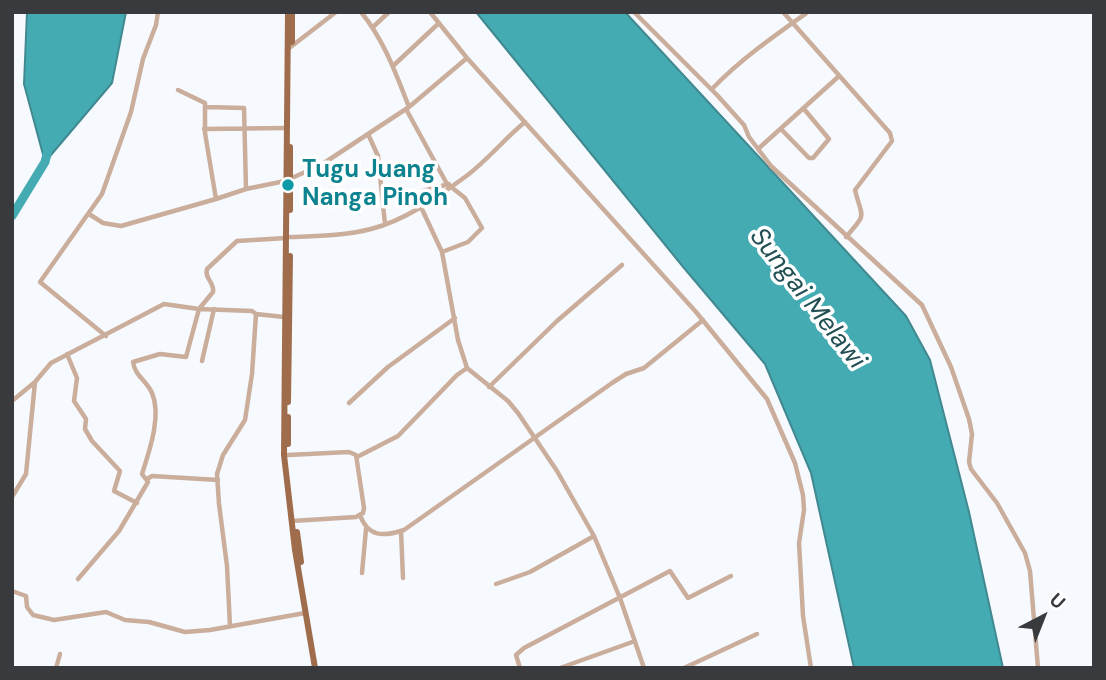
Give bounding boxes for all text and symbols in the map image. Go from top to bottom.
place label: Tugu Juang Nanga Pinoh [302,157,448,213]
marker: Tugu Juang Nanga Pinoh [280,177,296,193]
water label: Sungai Melawi [742,222,872,376]
north arrow [1008,582,1078,652]
text: U [1044,587,1071,615]

